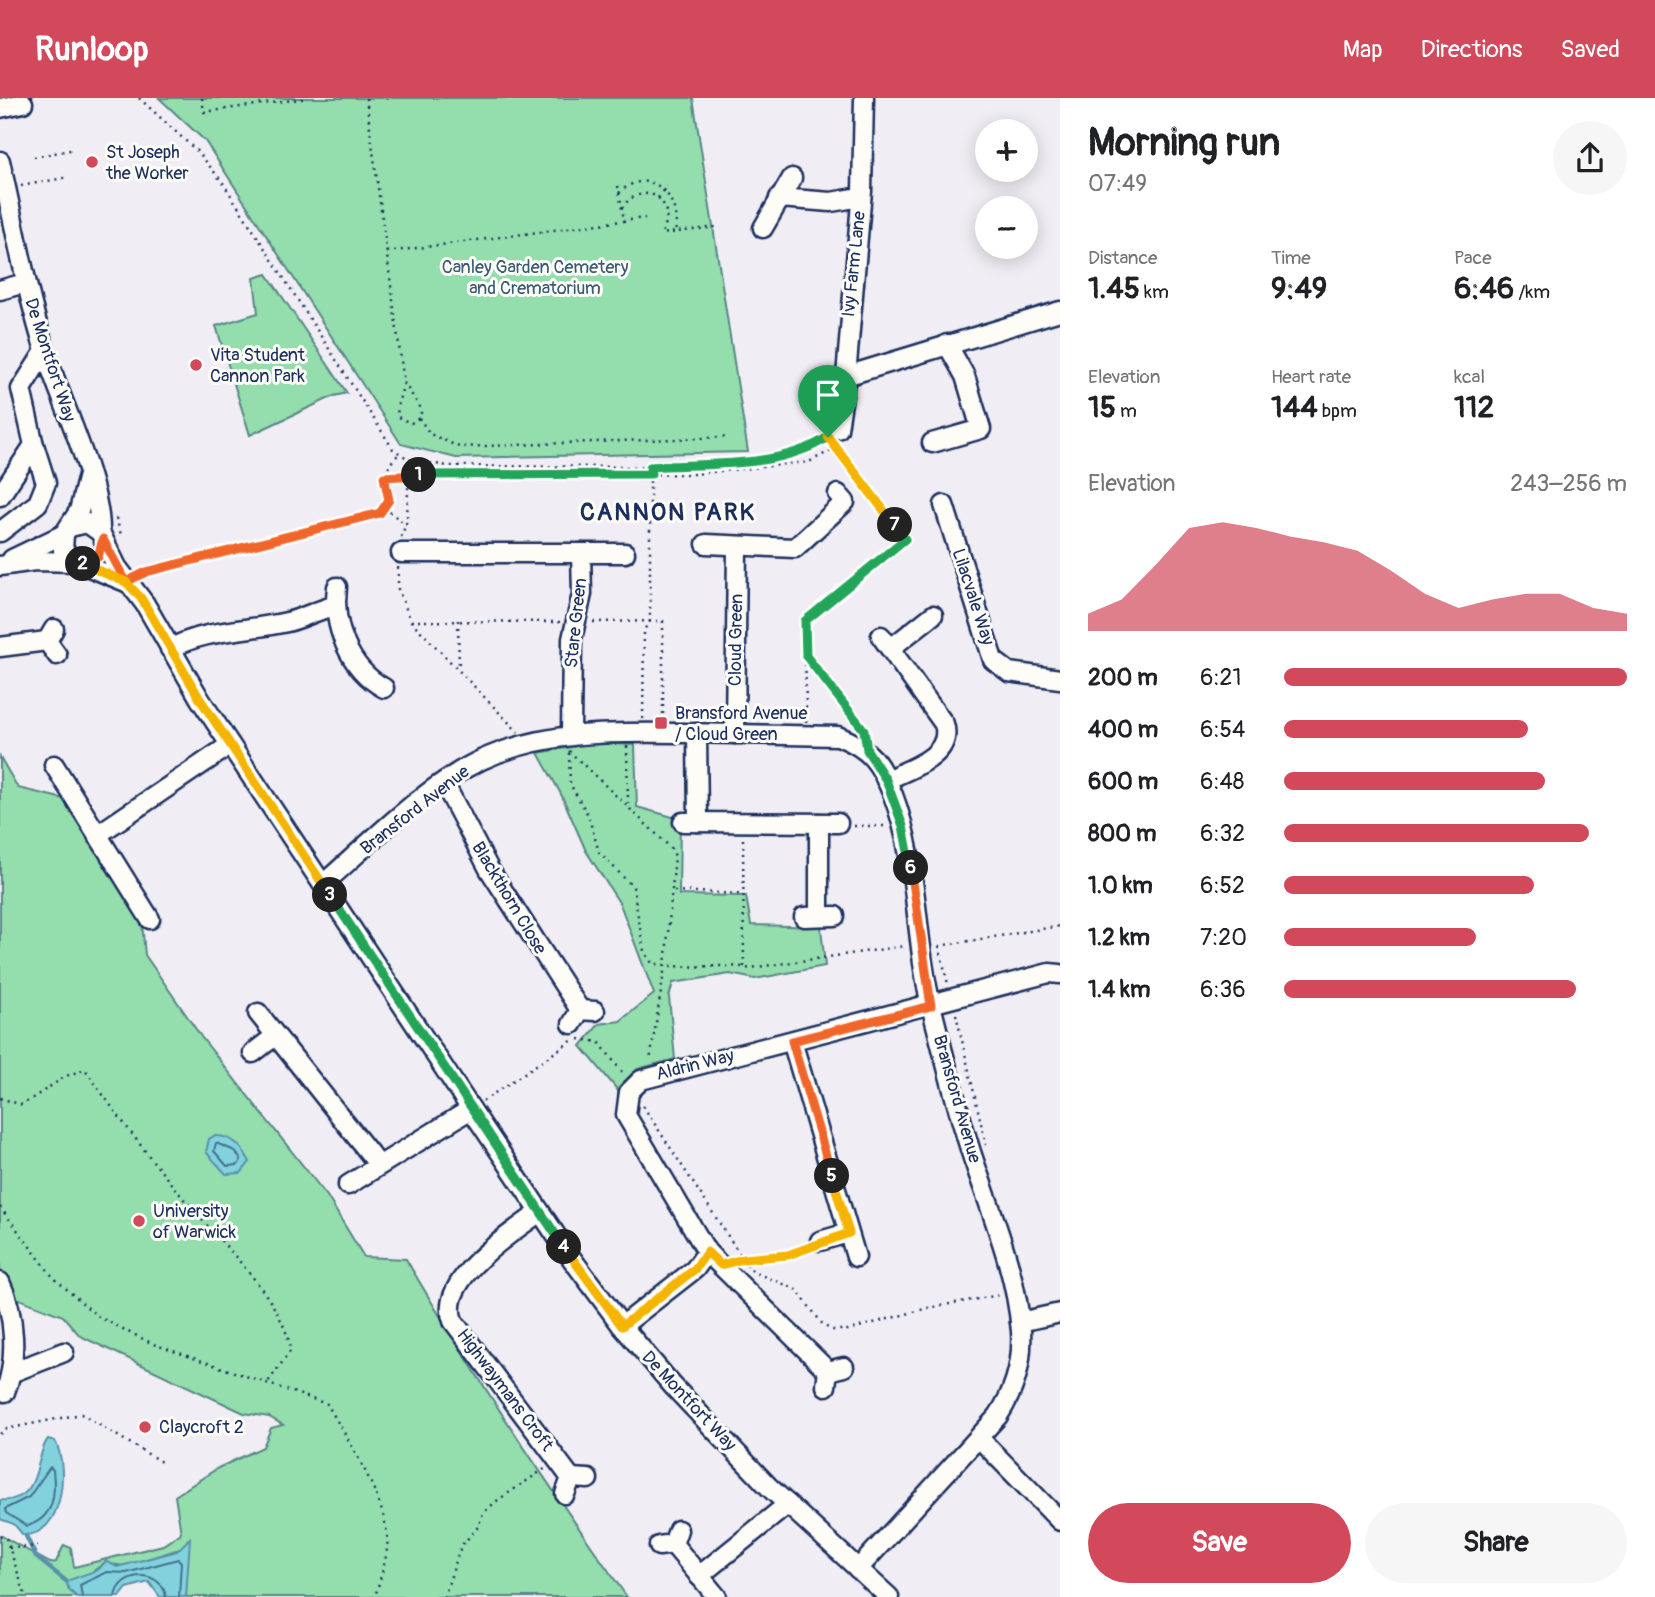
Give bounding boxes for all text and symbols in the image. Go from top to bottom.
text: Runloop [35,29,149,70]
text: Map [1343,35,1383,64]
text: Directions [1421,35,1522,64]
text: Saved [1560,35,1620,64]
map controls [975,119,1038,259]
button: + [975,119,1038,182]
text: Morning run [1088,119,1280,167]
button: share [1553,121,1627,195]
place label: St Joseph the Worker [105,141,189,185]
marker: St Joseph the Worker [84,154,100,170]
text: 07:49 [1088,169,1147,198]
button: − [975,196,1038,259]
street label: Ivy Farm Lane [837,210,871,318]
text: Distance [1088,246,1157,270]
text: Time [1271,246,1311,270]
text: Pace [1454,246,1492,270]
park label: Canley Garden Cemetery and Crematorium [442,256,629,300]
text: 1.45 [1088,270,1140,307]
text: 9:49 [1271,270,1327,307]
text: 6:46 [1454,270,1514,307]
text: km [1140,280,1169,304]
text: /km [1514,280,1550,304]
street label: De Montfort Way [19,295,81,425]
place label: Vita Student Cannon Park [210,344,306,388]
marker: Vita Student Cannon Park [188,357,204,373]
pin [798,365,858,437]
text: Elevation [1088,365,1160,389]
text: Heart rate [1271,365,1351,389]
text: kcal [1454,365,1485,389]
icon: arrive [809,376,847,414]
text: 15 [1088,389,1116,426]
text: 144 [1271,389,1318,426]
text: 112 [1454,389,1494,426]
text: m [1116,399,1137,423]
text: bpm [1318,399,1357,423]
pin: 1 [402,458,436,492]
text: 1 [415,462,422,486]
text: Elevation [1088,469,1176,498]
text: 243–256 m [1510,469,1627,498]
district label: CANNON PARK [580,498,756,527]
pin: 7 [878,508,912,542]
text: 7 [889,512,900,536]
pin: 2 [66,546,100,582]
street label: Lilacvale Way [947,546,1000,648]
text: 2 [77,551,88,575]
street label: Stare Green [560,577,592,669]
street label: Cloud Green [724,594,748,686]
text: 200 m [1088,663,1158,692]
text: 6:21 [1200,663,1241,692]
place label: Bransford Avenue / Cloud Green [675,702,807,746]
marker: Bransford Avenue / Cloud Green [653,715,669,731]
text: 400 m [1088,715,1158,744]
text: 6:54 [1200,715,1245,744]
street label: Bransford Avenue [356,760,474,860]
text: 600 m [1088,767,1158,796]
text: 6:48 [1200,767,1244,796]
text: 800 m [1088,819,1156,848]
text: 6:32 [1200,819,1245,848]
street label: Blackthorn Close [466,837,552,959]
pin: 6 [894,850,928,886]
text: 6 [905,855,916,879]
text: 1.0 km [1088,871,1153,900]
text: 6:52 [1200,871,1245,900]
pin: 3 [312,878,348,912]
text: 3 [324,882,335,906]
text: 1.2 km [1088,923,1150,952]
text: 7:20 [1200,923,1247,952]
text: 1.4 km [1088,975,1150,1004]
text: 6:36 [1200,975,1246,1004]
street label: Bransford Avenue [928,1032,986,1166]
street label: Aldrin Way [654,1044,737,1086]
pin: 5 [814,1158,850,1194]
text: 5 [826,1163,837,1187]
place label: University of Warwick [153,1200,237,1244]
marker: University of Warwick [131,1213,147,1229]
pin: 4 [546,1230,582,1264]
text: 4 [558,1234,569,1258]
street label: Highwaymans Croft [451,1324,559,1456]
street label: De Montfort Way [637,1346,742,1456]
place label: Claycroft 2 [159,1416,244,1439]
marker: Claycroft 2 [137,1419,153,1435]
button: Save [1088,1503,1351,1583]
button: Share [1365,1503,1627,1583]

